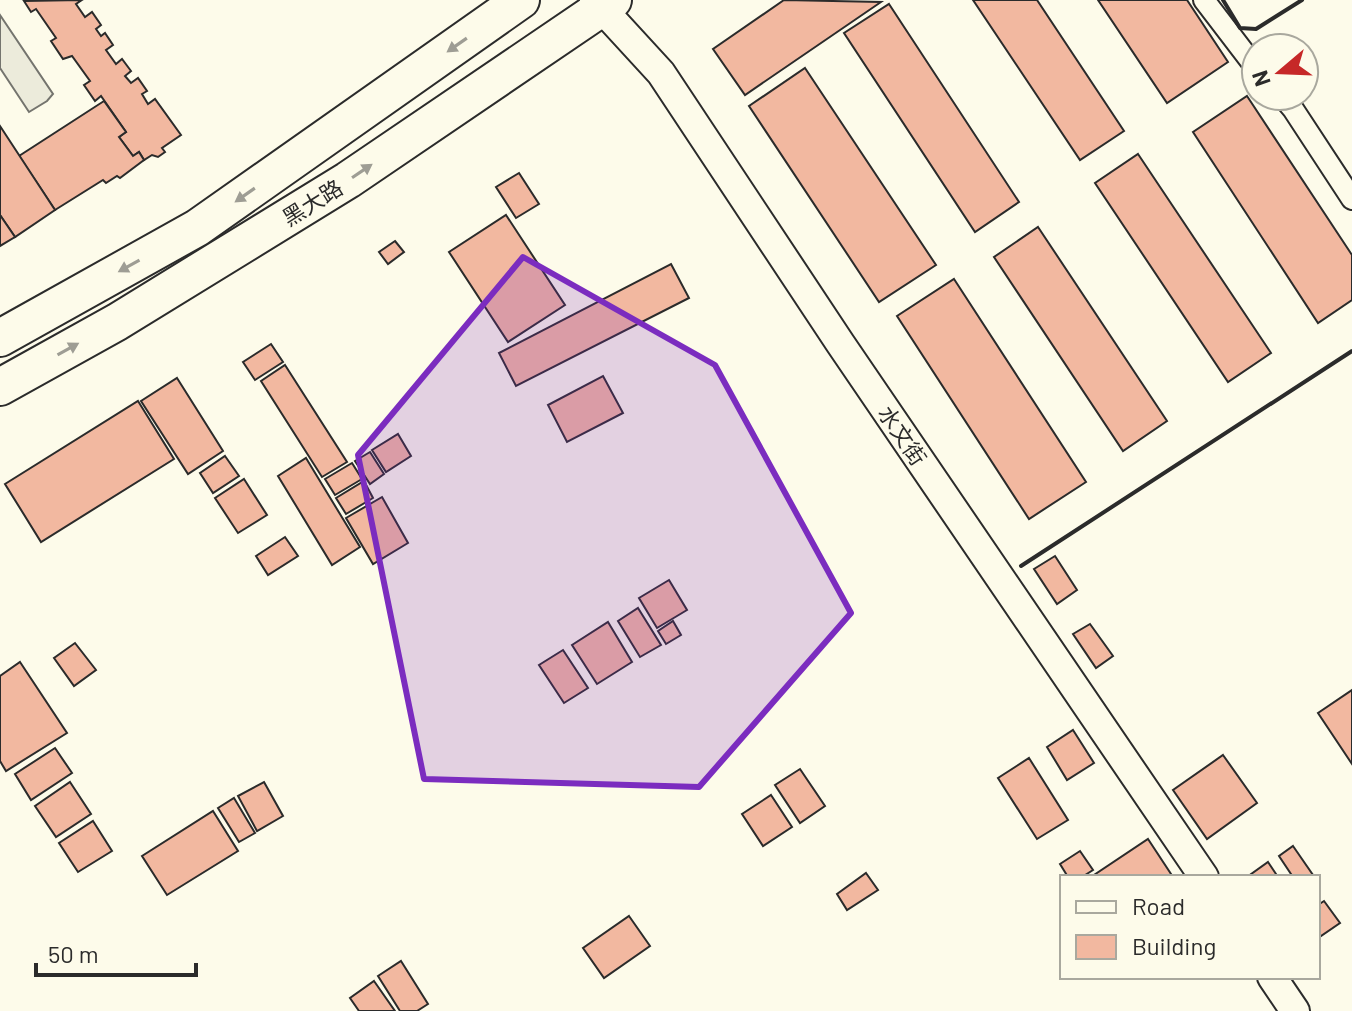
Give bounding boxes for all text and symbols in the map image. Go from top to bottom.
north arrow [1240,32,1320,112]
one-way arrow [447,37,468,52]
text: N [1245,68,1275,90]
one-way arrow [352,164,373,179]
street label: 黑大路 [277,173,347,231]
one-way arrow [234,187,255,202]
one-way arrow [118,259,140,273]
one-way arrow [57,342,79,356]
street label: 水文街 [874,400,932,470]
legend [1060,875,1320,979]
text: Road [1132,891,1185,920]
scale bar [36,927,196,977]
text: Building [1132,931,1216,960]
text: 50 m [48,939,99,968]

